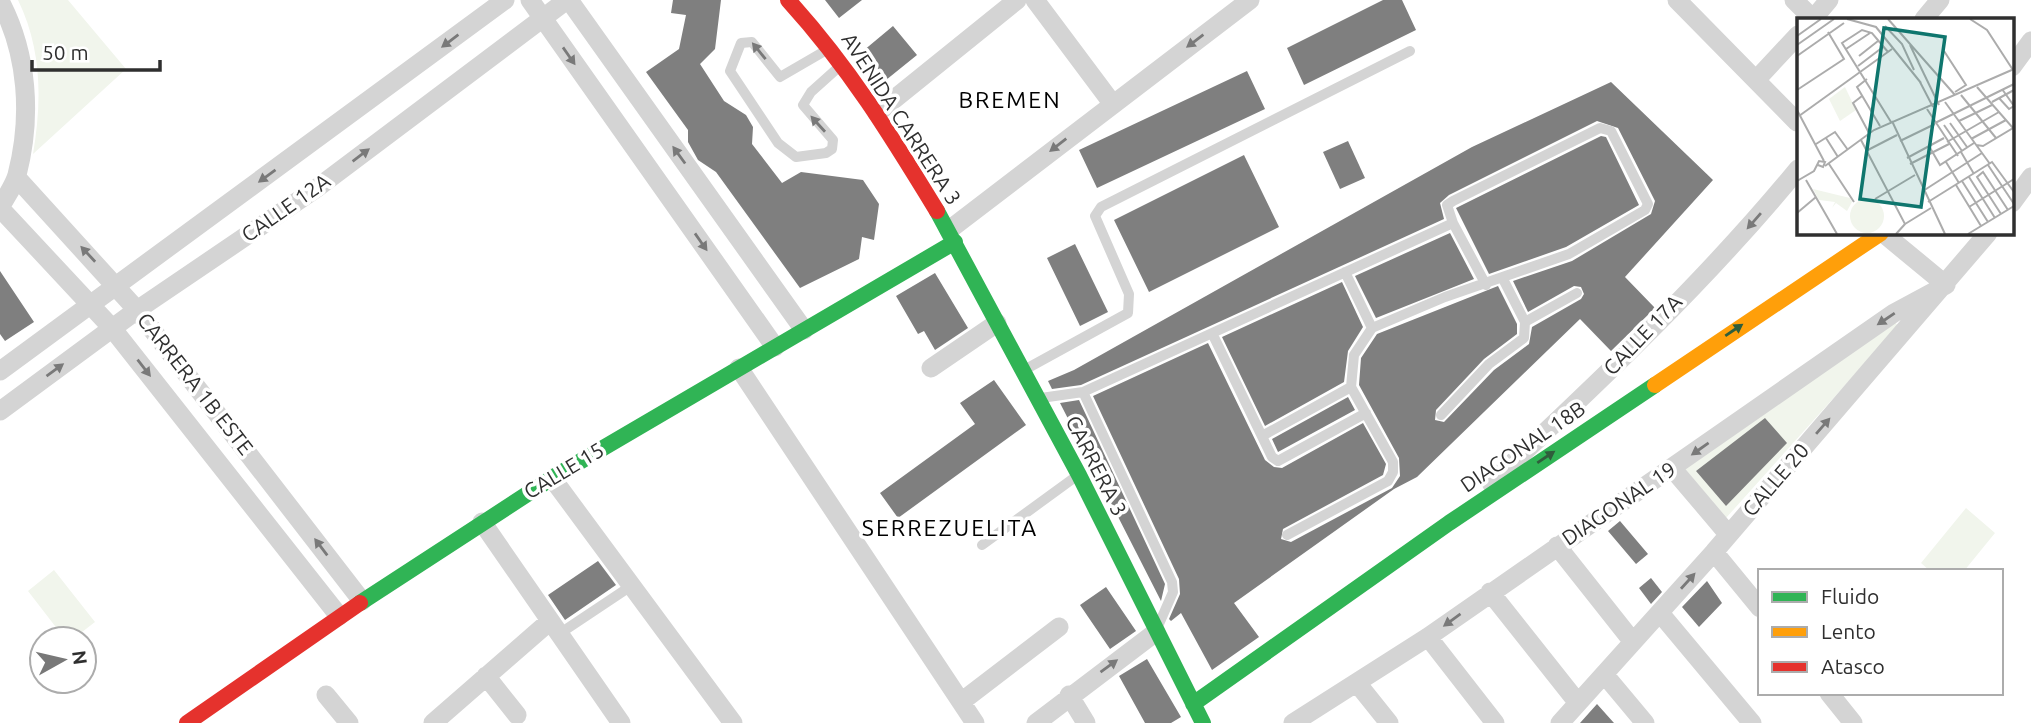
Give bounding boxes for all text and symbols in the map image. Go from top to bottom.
inset map [1797,18,2014,234]
scale bar [32,28,159,72]
street label: AVENIDA CARRERA 3 [837,28,966,209]
one-way arrow [441,33,459,47]
one-way arrow [1186,33,1204,47]
text: 50 m [42,40,89,64]
one-way arrow [751,43,766,61]
one-way arrow [562,47,576,65]
district label: BREMEN [958,87,1062,112]
one-way arrow [810,115,826,133]
one-way arrow [1049,137,1067,152]
one-way arrow [672,146,686,164]
one-way arrow [352,148,370,162]
street label: CALLE 12A [237,168,335,246]
one-way arrow [258,169,276,183]
one-way arrow [1747,212,1762,229]
one-way arrow [694,233,708,251]
one-way arrow [80,246,96,263]
street label: CALLE 17A [1598,289,1687,379]
street label: CARRERA 1B ESTE [133,308,259,459]
one-way arrow [1877,312,1895,326]
one-way arrow [1725,324,1744,337]
one-way arrow [136,359,151,377]
one-way arrow [46,364,64,378]
street label: DIAGONAL 18B [1456,396,1589,497]
street label: CARRERA 3 [1061,412,1132,520]
one-way arrow [1815,418,1830,435]
street label: CALLE 15 [519,437,608,503]
street label: CALLE 20 [1737,438,1813,521]
one-way arrow [1690,442,1709,455]
one-way arrow [1537,450,1555,464]
street label: DIAGONAL 19 [1557,456,1680,550]
district label: SERREZUELITA [862,515,1038,540]
one-way arrow [314,538,328,556]
legend [1758,569,2003,695]
one-way arrow [1680,572,1696,590]
text: Fluido [1821,584,1879,608]
one-way arrow [1443,613,1461,627]
text: Lento [1821,619,1876,643]
north arrow [28,625,98,695]
text: N [68,649,92,666]
text: Atasco [1821,654,1885,678]
one-way arrow [1100,659,1118,673]

